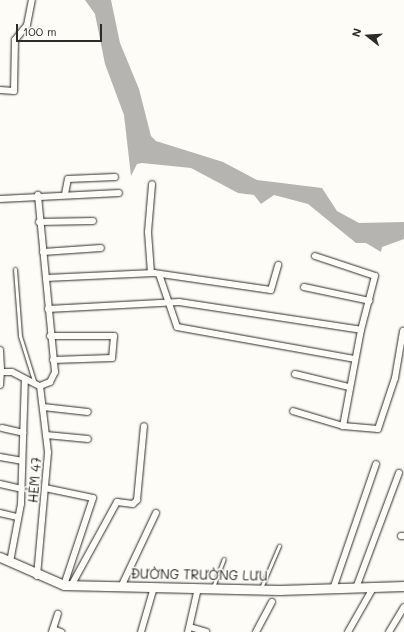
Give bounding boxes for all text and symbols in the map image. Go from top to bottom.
scale bar [18,16,104,42]
north arrow [348,16,388,56]
text: 100 m [23,23,57,39]
text: N [348,26,364,39]
street label: HẺM 47 [25,456,45,504]
street label: ĐƯỜNG TRƯỜNG LƯU [130,566,268,584]

